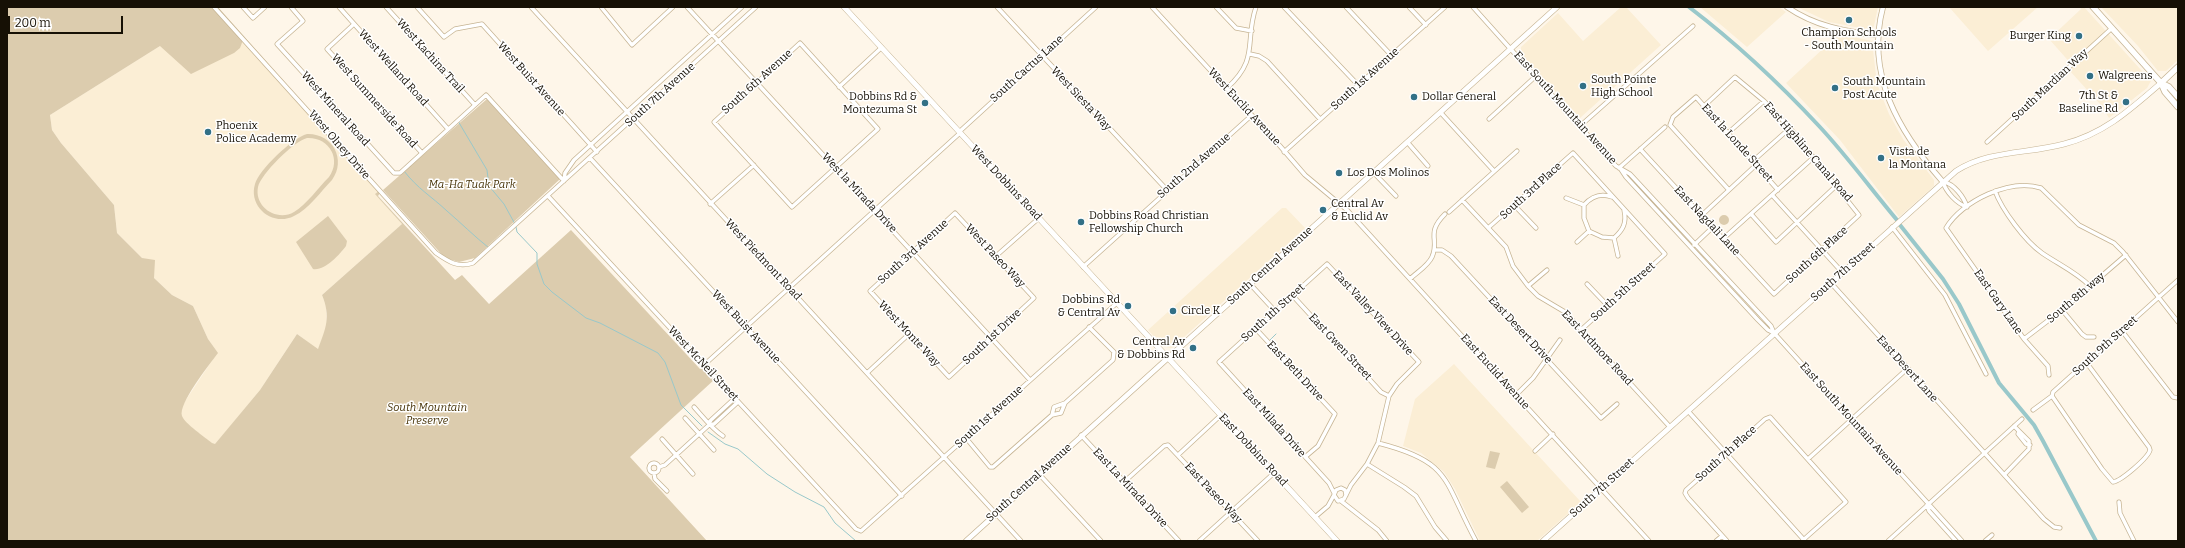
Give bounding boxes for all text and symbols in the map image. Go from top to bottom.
scale bar [10,8,125,34]
marker: Champion Schools - South Mountain [1844,15,1854,25]
text: 200 m [15,16,51,30]
street label: West Kachina Trail [393,16,467,96]
place label: Champion Schools - South Mountain [1801,26,1897,52]
street label: West Welland Road [355,27,431,109]
place label: Burger King [2010,29,2071,43]
marker: Burger King [2074,31,2084,41]
street label: South Cactus Lane [988,33,1066,105]
street label: West Buist Avenue [494,39,568,119]
street label: South 1st Avenue [1328,45,1402,113]
street label: South Mardian Way [2009,46,2091,124]
street label: South 6th Avenue [719,47,795,117]
street label: East South Mountain Avenue [1511,49,1619,167]
street label: West Summerside Road [328,51,420,151]
street label: South 7th Avenue [622,60,698,130]
street label: West Siesta Way [1048,64,1114,134]
street label: West Euclid Avenue [1205,66,1283,148]
street label: West Mineral Road [298,69,372,149]
place label: Walgreens [2098,69,2152,83]
marker: Walgreens [2085,71,2095,81]
place label: South Pointe High School [1591,73,1656,99]
place label: South Mountain Post Acute [1843,75,1925,101]
marker: South Pointe High School [1578,81,1588,91]
marker: South Mountain Post Acute [1830,83,1840,93]
place label: 7th St & Baseline Rd [2059,89,2118,115]
place label: Dobbins Rd & Montezuma St [843,90,917,116]
place label: Dollar General [1422,90,1496,104]
marker: Dollar General [1409,92,1419,102]
marker: 7th St & Baseline Rd [2121,97,2131,107]
marker: Dobbins Rd & Montezuma St [920,98,930,108]
street label: East Highline Canal Road [1761,99,1855,205]
street label: East la Londe Street [1699,101,1775,185]
street label: West Olney Drive [305,108,373,182]
place label: Phoenix Police Academy [216,119,296,145]
marker: Phoenix Police Academy [203,127,213,137]
street label: South 2nd Avenue [1155,131,1233,201]
street label: West Dobbins Road [968,143,1044,223]
place label: Vista de la Montana [1889,145,1946,171]
street label: West la Mirada Drive [819,150,899,236]
marker: Vista de la Montana [1876,153,1886,163]
street label: South 3rd Place [1497,160,1565,222]
place label: Los Dos Molinos [1347,166,1429,180]
marker: Los Dos Molinos [1334,168,1344,178]
park label: Ma-Ha Tuak Park [428,178,516,192]
street label: East Nagdali Lane [1671,183,1743,259]
place label: Central Av & Euclid Av [1331,197,1388,223]
marker: Central Av & Euclid Av [1318,205,1328,215]
place label: Dobbins Road Christian Fellowship Church [1089,209,1209,235]
street label: West Piedmont Road [722,217,804,303]
street label: South 3rd Avenue [875,217,951,287]
marker: Dobbins Road Christian Fellowship Church [1076,217,1086,227]
street label: West Paseo Way [962,222,1028,290]
street label: South Central Avenue [1224,224,1316,308]
street label: South 6th Place [1783,224,1851,286]
street label: South 7th Street [1808,240,1878,304]
street label: South 5th Street [1588,260,1658,324]
street label: East Gary Lane [1971,267,2025,337]
street label: East Valley View Drive [1330,268,1416,358]
street label: South 8th way [2044,270,2108,326]
street label: South 1th Street [1239,281,1307,345]
street label: West Buist Avenue [709,288,783,366]
place label: Dobbins Rd & Central Av [1057,293,1120,319]
street label: East Desert Drive [1485,294,1555,366]
street label: West Monte Way [875,299,943,369]
marker: Dobbins Rd & Central Av [1123,301,1133,311]
place label: Circle K [1181,304,1220,318]
street label: South 1st Drive [960,306,1024,368]
marker: Circle K [1168,306,1178,316]
street label: East Ardmore Road [1559,308,1635,388]
street label: East Gwen Street [1306,311,1374,383]
street label: South 9th Street [2070,313,2140,379]
street label: West McNeil Street [665,324,741,404]
street label: East Euclid Avenue [1458,332,1532,412]
street label: East Desert Lane [1874,333,1940,405]
place label: Central Av & Dobbins Rd [1117,335,1185,361]
street label: East Beth Drive [1264,338,1326,404]
marker: Central Av & Dobbins Rd [1188,343,1198,353]
street label: East South Mountain Avenue [1797,360,1905,478]
street label: South 1st Avenue [952,383,1026,451]
street label: East Milada Drive [1240,386,1308,460]
park label: South Mountain Preserve [387,401,467,427]
street label: East Dobbins Road [1216,411,1290,489]
street label: South 7th Place [1693,423,1759,485]
street label: South Central Avenue [983,441,1075,525]
street label: East La Mirada Drive [1090,446,1170,530]
street label: South 7th Street [1567,456,1637,520]
street label: East Paseo Way [1182,460,1244,526]

